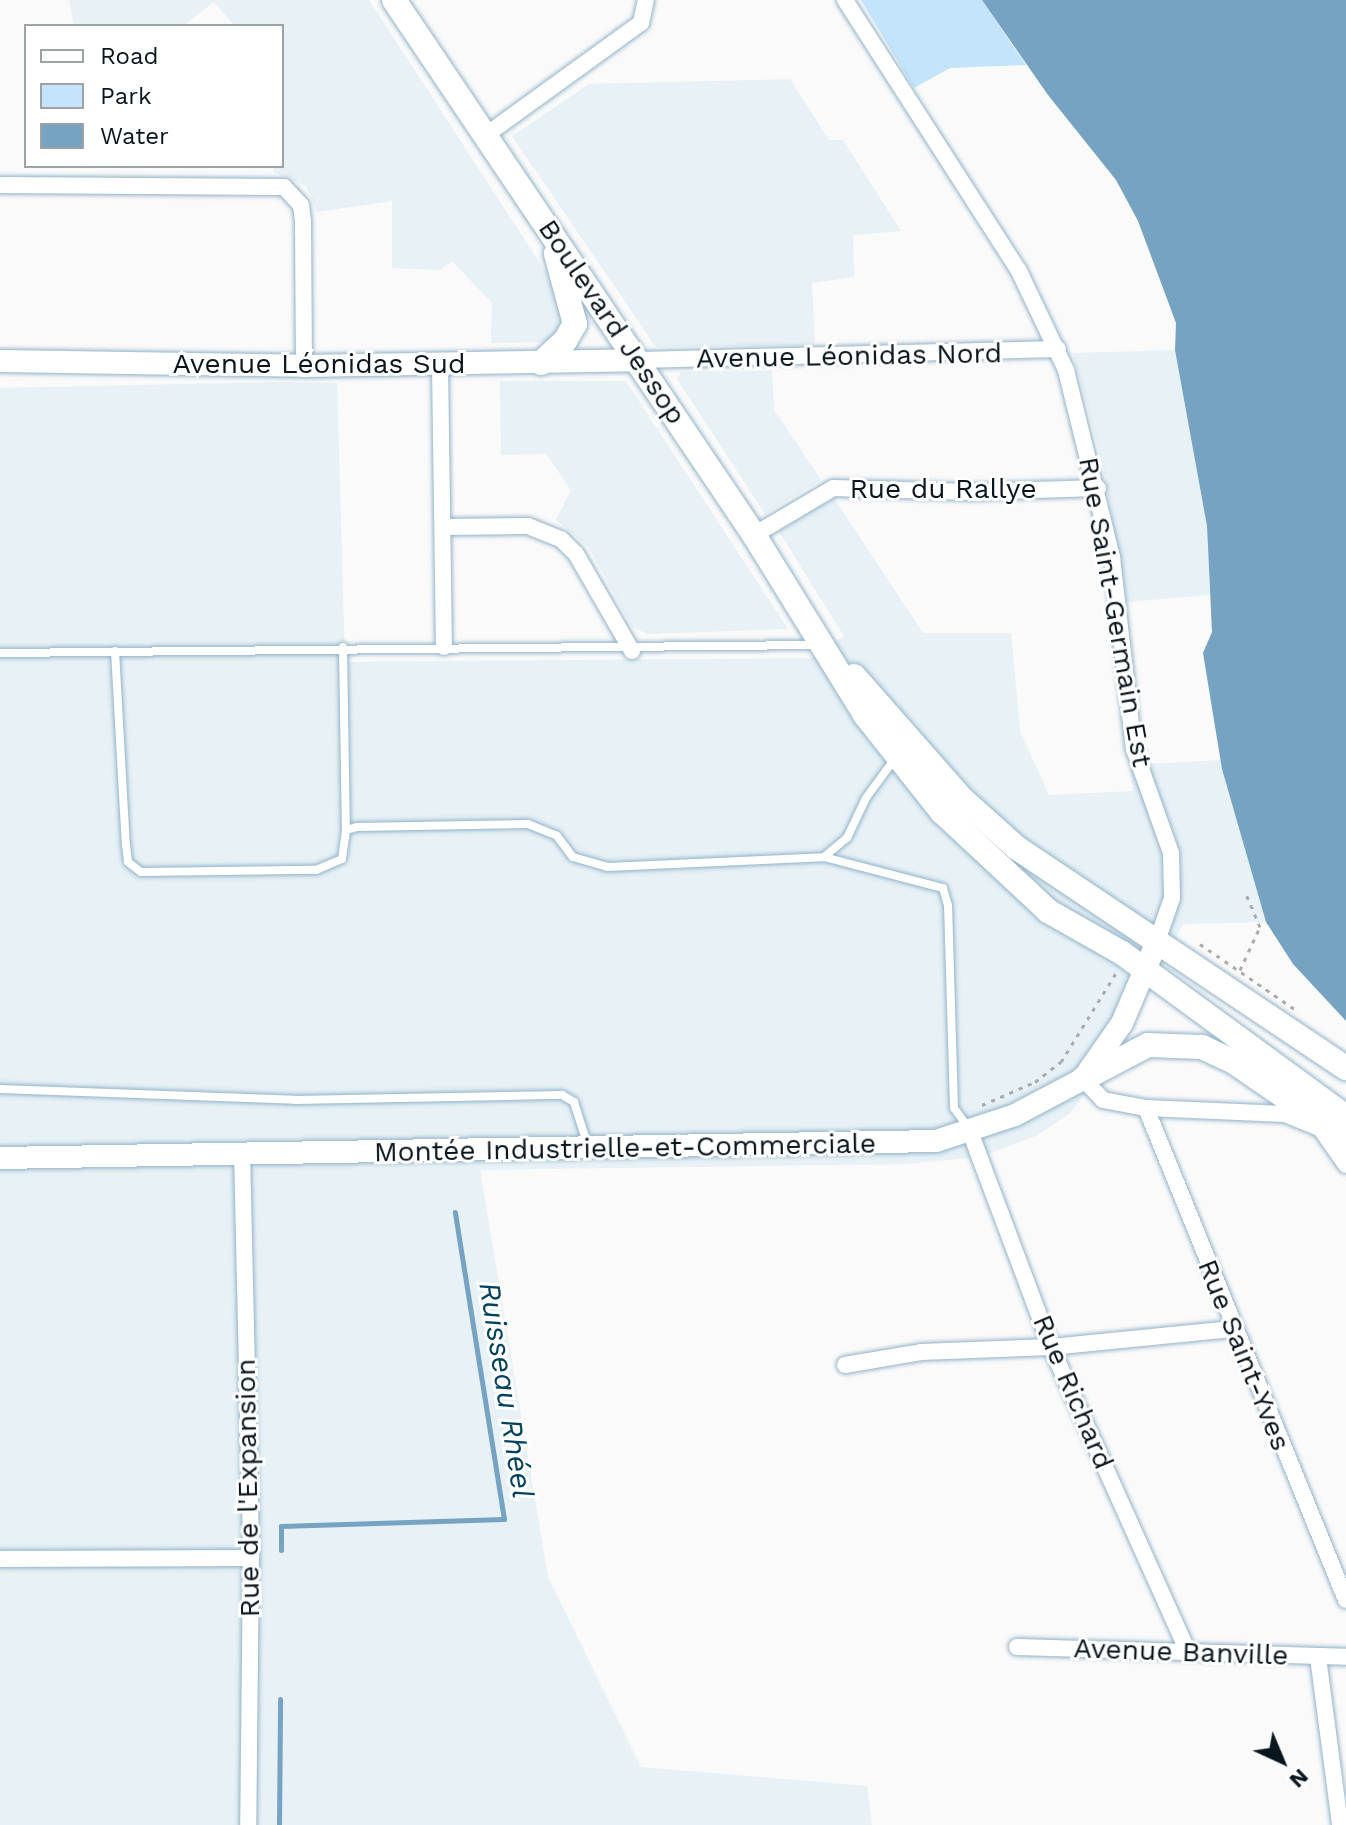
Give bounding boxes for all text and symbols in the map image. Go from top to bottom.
legend [24,24,284,168]
text: Road [100,42,159,70]
text: Park [100,82,152,110]
text: Water [100,122,169,150]
street label: Boulevard Jessop [531,213,693,431]
street label: Avenue Léonidas Nord [696,337,1002,375]
street label: Avenue Léonidas Sud [173,347,465,381]
street label: Rue Saint-Germain Est [1071,454,1159,770]
street label: Rue du Rallye [849,472,1037,506]
street label: Montée Industrielle-et-Commerciale [374,1127,876,1169]
street label: Rue Saint-Yves [1190,1255,1298,1455]
water label: Ruisseau Rhéel [471,1279,541,1501]
street label: Rue Richard [1025,1310,1121,1474]
street label: Rue de l'Expansion [229,1358,267,1618]
street label: Avenue Banville [1073,1631,1289,1673]
north arrow [1242,1721,1322,1801]
text: N [1284,1764,1314,1793]

